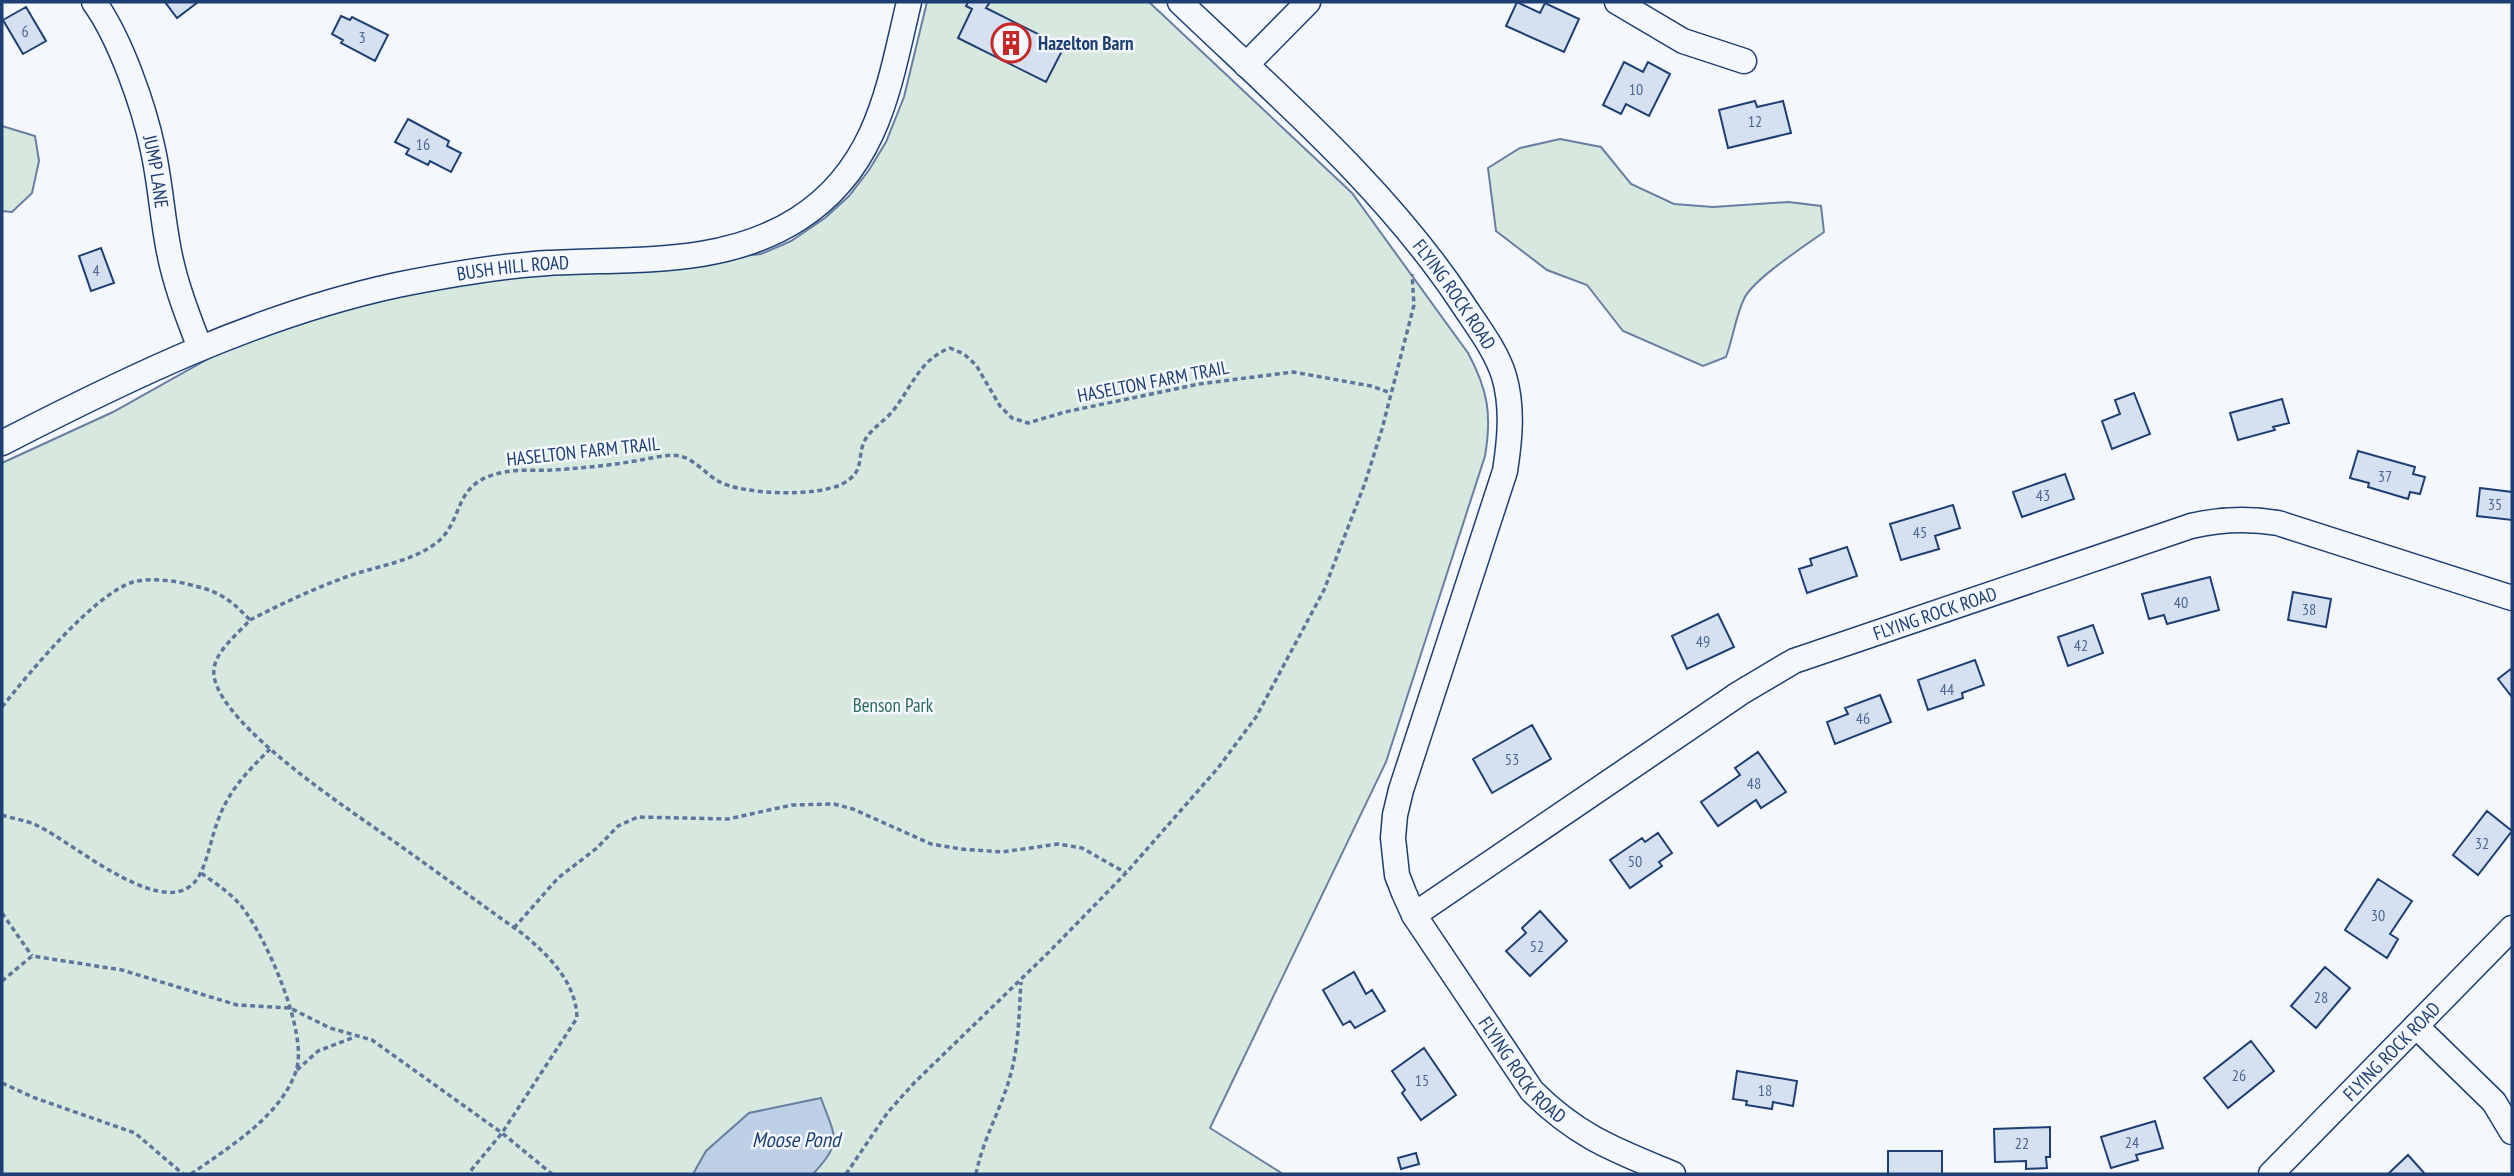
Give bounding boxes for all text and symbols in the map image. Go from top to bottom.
house number: 6 [21,21,29,41]
building icon: Hazelton Barn [990,22,1032,64]
house number: 3 [358,27,366,47]
place label: Hazelton Barn [1038,31,1134,55]
house number: 10 [1629,79,1643,99]
house number: 12 [1748,111,1762,131]
street label: JUMP LANE [138,132,174,210]
house number: 16 [416,134,430,154]
street label: FLYING ROCK ROAD [1408,234,1501,354]
street label: BUSH HILL ROAD [455,250,569,286]
house number: 4 [92,260,100,280]
street label: HASELTON FARM TRAIL [1075,355,1231,407]
street label: HASELTON FARM TRAIL [505,431,661,471]
house number: 37 [2378,466,2392,486]
house number: 43 [2036,485,2050,505]
house number: 35 [2488,494,2502,514]
house number: 45 [1913,522,1927,542]
street label: FLYING ROCK ROAD [1870,581,2000,645]
house number: 40 [2174,592,2188,612]
house number: 38 [2302,599,2316,619]
house number: 49 [1696,631,1710,651]
house number: 42 [2074,635,2088,655]
house number: 44 [1940,679,1954,699]
park label: Benson Park [853,693,934,717]
house number: 46 [1856,708,1870,728]
house number: 53 [1505,749,1519,769]
house number: 48 [1747,773,1761,793]
house number: 32 [2475,833,2489,853]
house number: 50 [1628,851,1642,871]
house number: 30 [2371,905,2385,925]
house number: 52 [1530,936,1544,956]
house number: 28 [2314,987,2328,1007]
street label: FLYING ROCK ROAD [2338,997,2445,1106]
street label: FLYING ROCK ROAD [1473,1012,1571,1128]
house number: 26 [2232,1065,2246,1085]
house number: 15 [1415,1070,1429,1090]
house number: 18 [1758,1080,1772,1100]
water label: Moose Pond [752,1126,843,1153]
house number: 24 [2125,1132,2139,1152]
house number: 22 [2015,1133,2029,1153]

